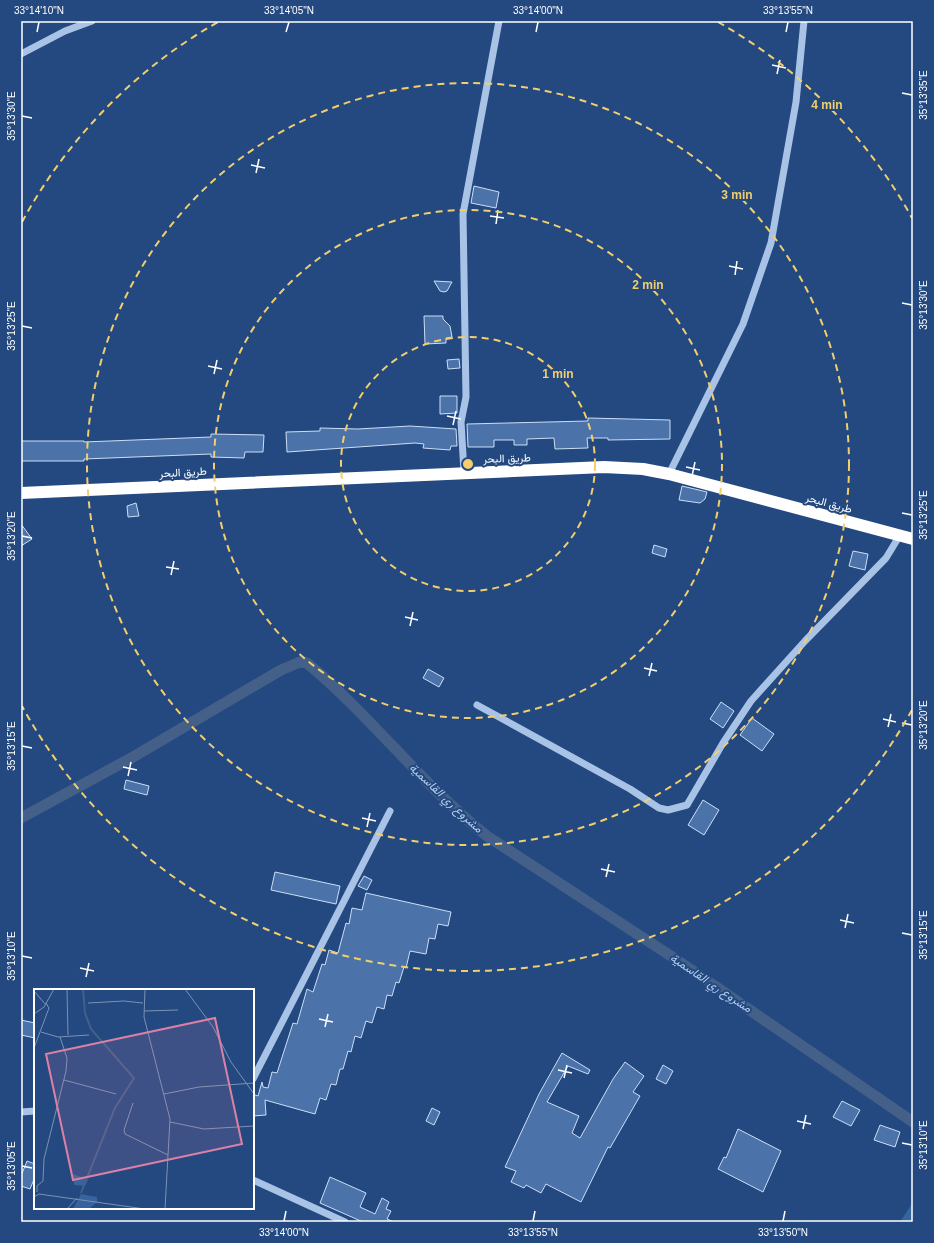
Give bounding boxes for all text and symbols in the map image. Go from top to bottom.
text: 33°14'10"N [14,5,64,16]
text: 33°14'05"N [264,5,314,16]
text: 33°14'00"N [513,5,563,16]
text: 33°13'55"N [763,5,813,16]
text: 35°13'35"E [918,70,929,120]
text: 35°13'30"E [6,91,17,141]
text: 4 min [811,98,843,112]
text: 3 min [721,188,753,202]
text: 2 min [632,278,664,292]
text: 35°13'30"E [918,280,929,330]
text: 35°13'25"E [6,301,17,351]
text: 1 min [542,367,574,381]
street label: طريق البحر [482,451,531,466]
centre of rings [461,457,475,471]
street label: طريق البحر [158,465,207,480]
text: 35°13'25"E [918,490,929,540]
street label: طريق البحر [803,491,854,516]
text: 35°13'20"E [6,511,17,561]
text: 35°13'20"E [918,700,929,750]
text: 35°13'15"E [6,721,17,771]
water label: مشروع ري القاسمية [404,760,486,838]
text: 35°13'15"E [918,910,929,960]
text: 35°13'10"E [6,931,17,981]
water label: مشروع ري القاسمية [666,951,755,1018]
inset map [34,989,254,1209]
text: 35°13'10"E [918,1120,929,1170]
text: 35°13'05"E [6,1141,17,1191]
text: 33°14'00"N [259,1227,309,1238]
text: 33°13'55"N [508,1227,558,1238]
text: 33°13'50"N [758,1227,808,1238]

